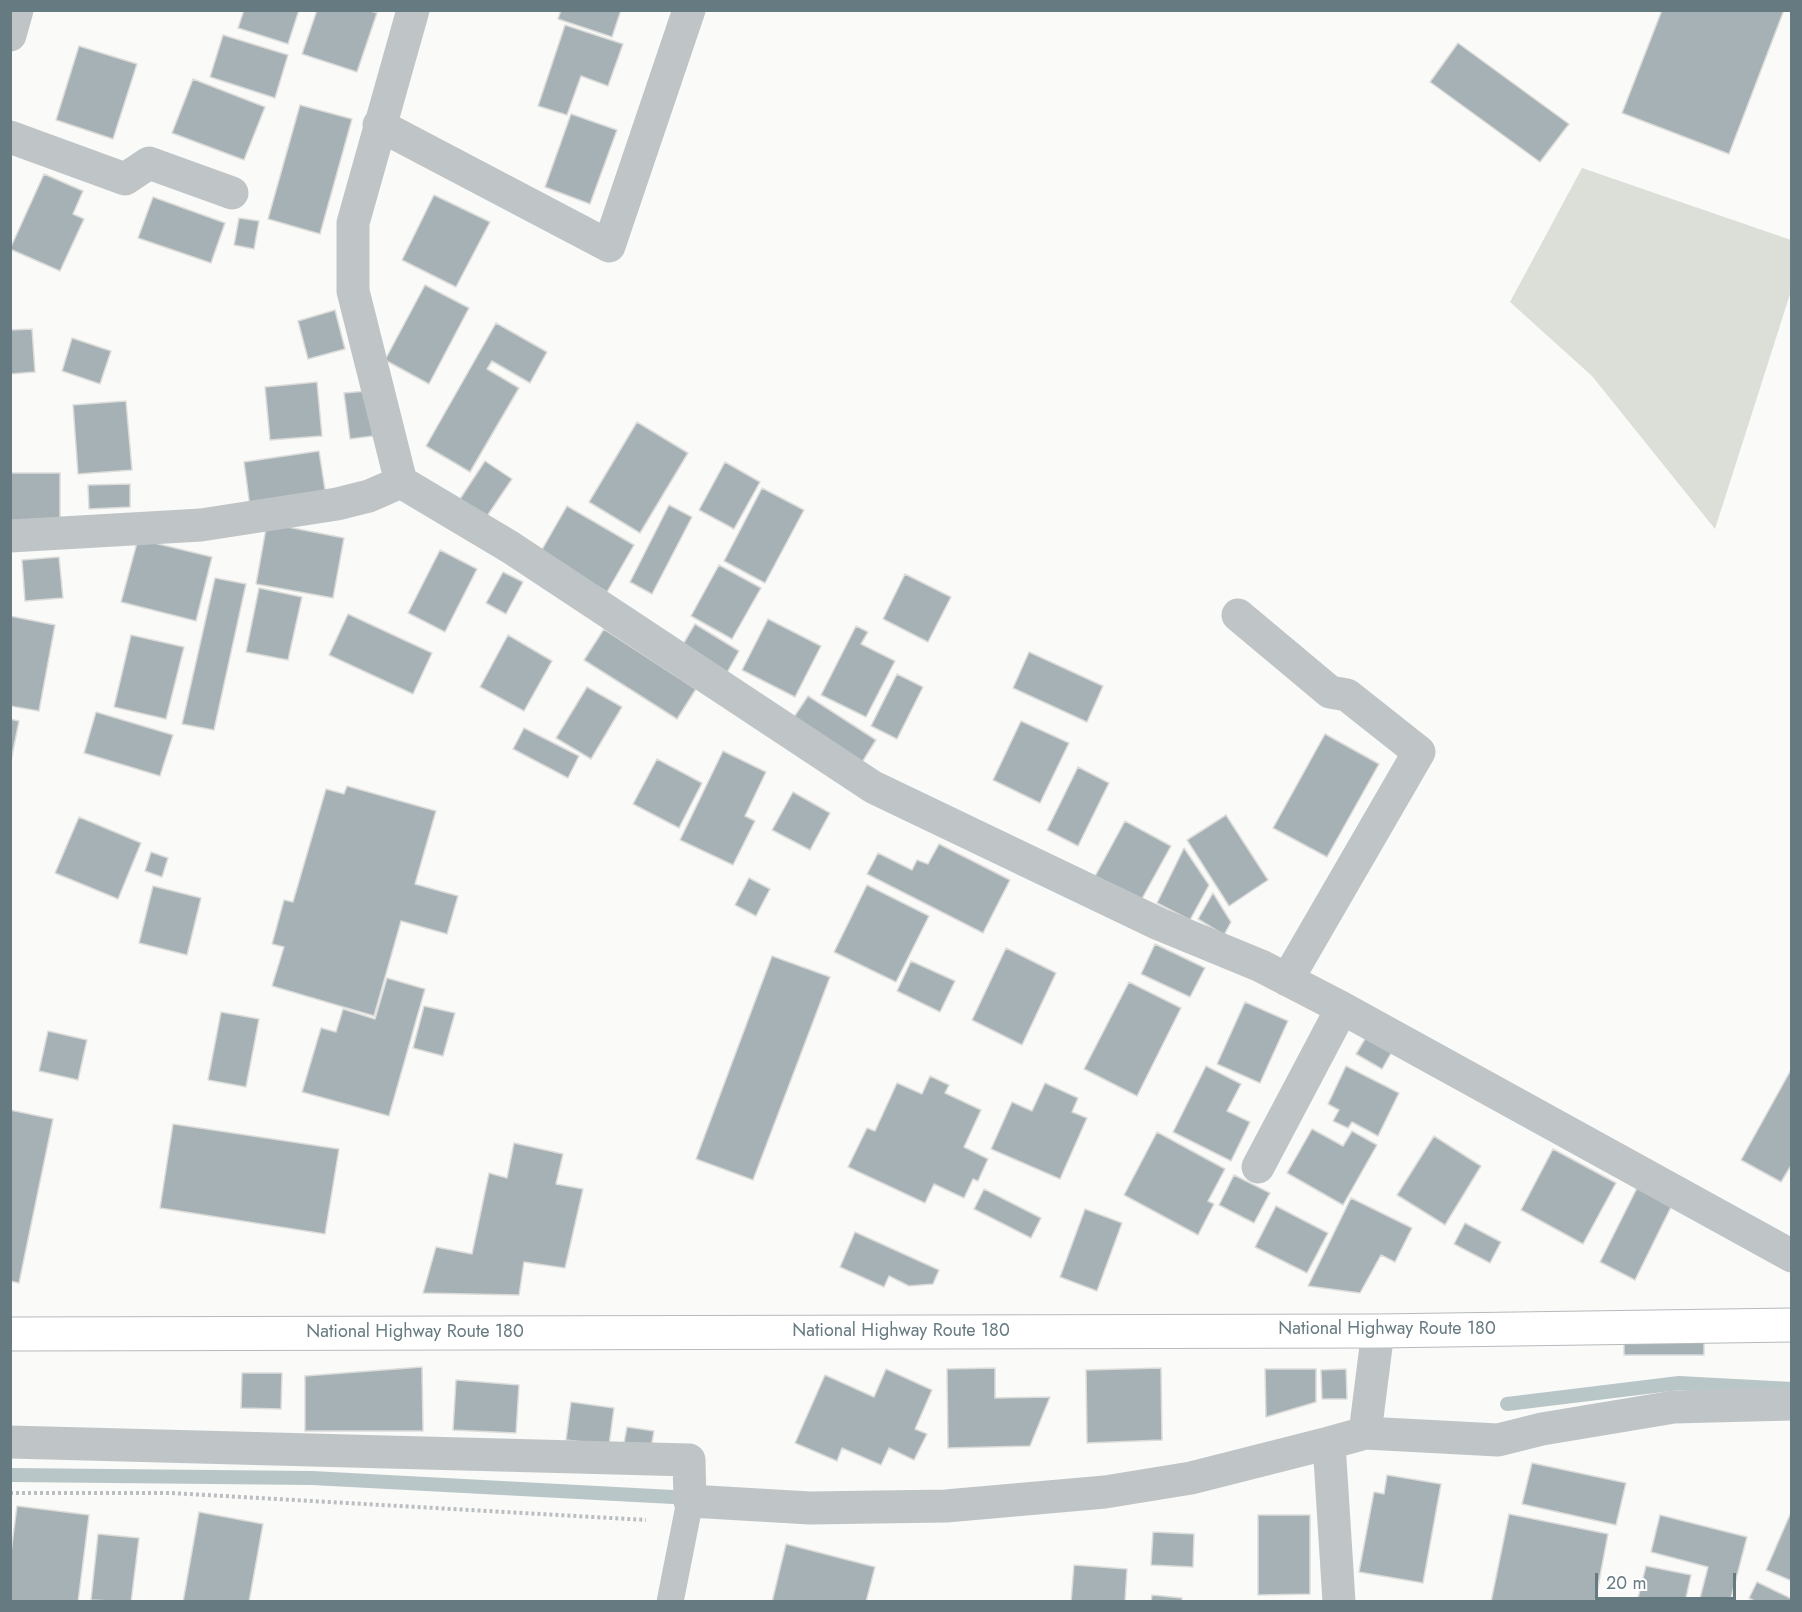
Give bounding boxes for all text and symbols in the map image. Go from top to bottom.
street label: National Highway Route 180 [1278,1319,1496,1341]
street label: National Highway Route 180 [792,1321,1010,1343]
street label: National Highway Route 180 [306,1322,524,1344]
scale bar [1598,1561,1739,1599]
text: 20 m [1606,1570,1646,1596]

